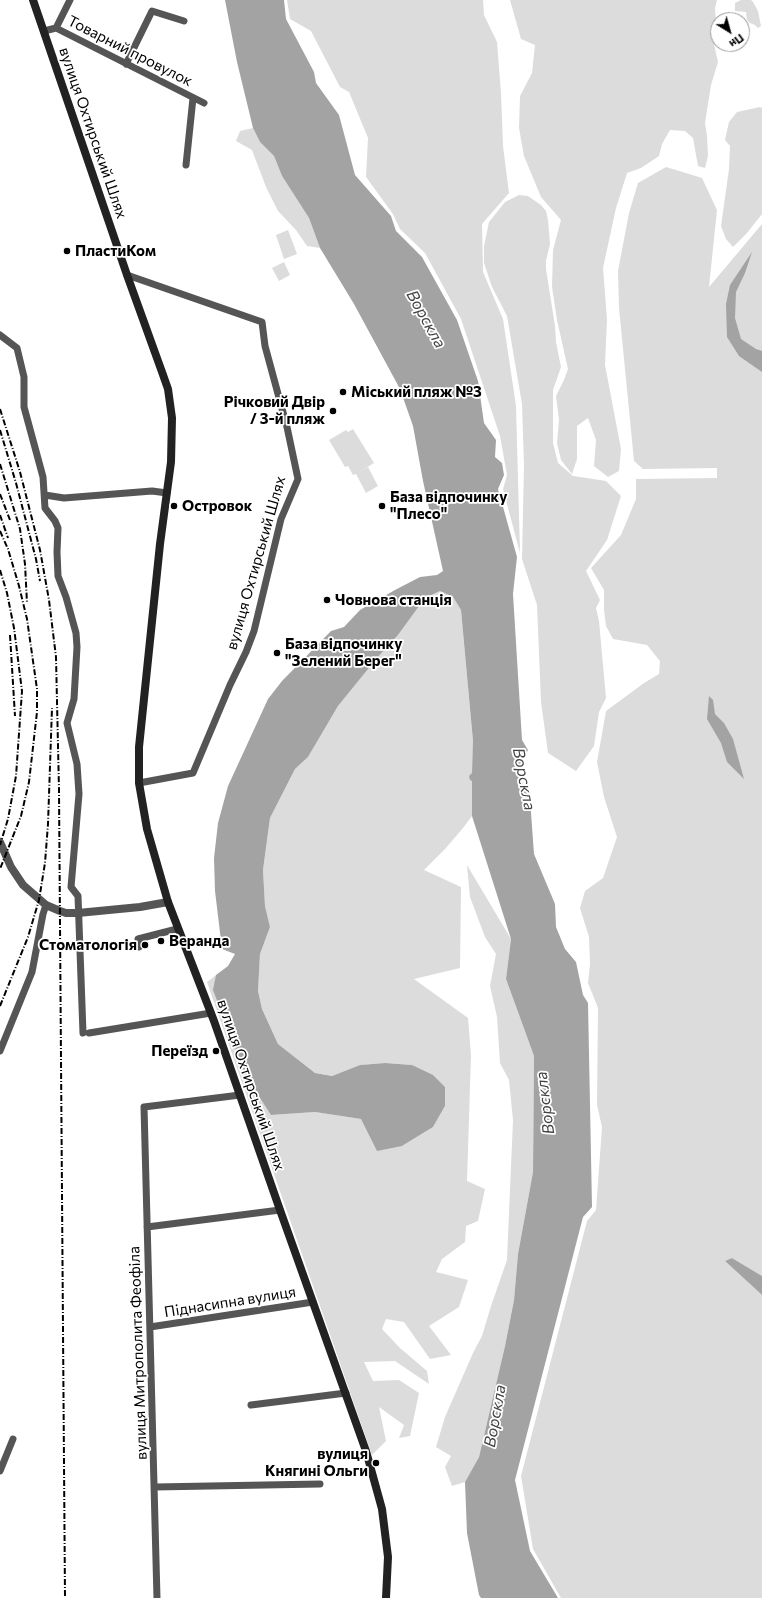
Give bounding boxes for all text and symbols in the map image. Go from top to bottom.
street label: Товарний провулок [65,12,195,90]
north arrow [710,12,750,52]
text: Пн [727,32,747,51]
street label: вулиця Охтирський Шлях [55,45,131,221]
place label: ПластиКом [75,242,156,260]
marker: ПластиКом [62,246,72,256]
water label: Ворскла [402,287,450,351]
place label: Міський пляж №3 [351,383,482,401]
marker: Міський пляж №3 [338,387,348,397]
place label: Річковий Двір / 3-й пляж [224,393,325,428]
marker: Річковий Двір / 3-й пляж [328,406,338,416]
street label: вулиця Охтирський Шлях [223,474,289,652]
place label: База відпочинку "Плесо" [390,488,507,523]
place label: Островок [182,497,252,515]
marker: Островок [169,501,179,511]
marker: База відпочинку "Плесо" [377,501,387,511]
place label: Човнова станція [335,591,452,609]
marker: Човнова станція [322,595,332,605]
place label: База відпочинку "Зелений Берег" [285,635,402,670]
marker: База відпочинку "Зелений Берег" [272,648,282,658]
water label: Ворскла [509,746,539,812]
place label: Веранда [169,932,229,950]
place label: Стоматологія [39,936,137,954]
marker: Веранда [156,936,166,946]
marker: Стоматологія [140,940,150,950]
street label: вулиця Охтирський Шлях [213,997,289,1173]
place label: Переїзд [151,1042,208,1060]
marker: Переїзд [211,1046,221,1056]
water label: Ворскла [532,1070,558,1136]
street label: вулиця Митрополита Феофіла [125,1246,151,1460]
street label: Піднасипна вулиця [163,1283,297,1321]
water label: Ворскла [480,1383,510,1449]
place label: вулиця Княгині Ольги [265,1445,368,1480]
marker: вулиця Княгині Ольги [371,1458,381,1468]

